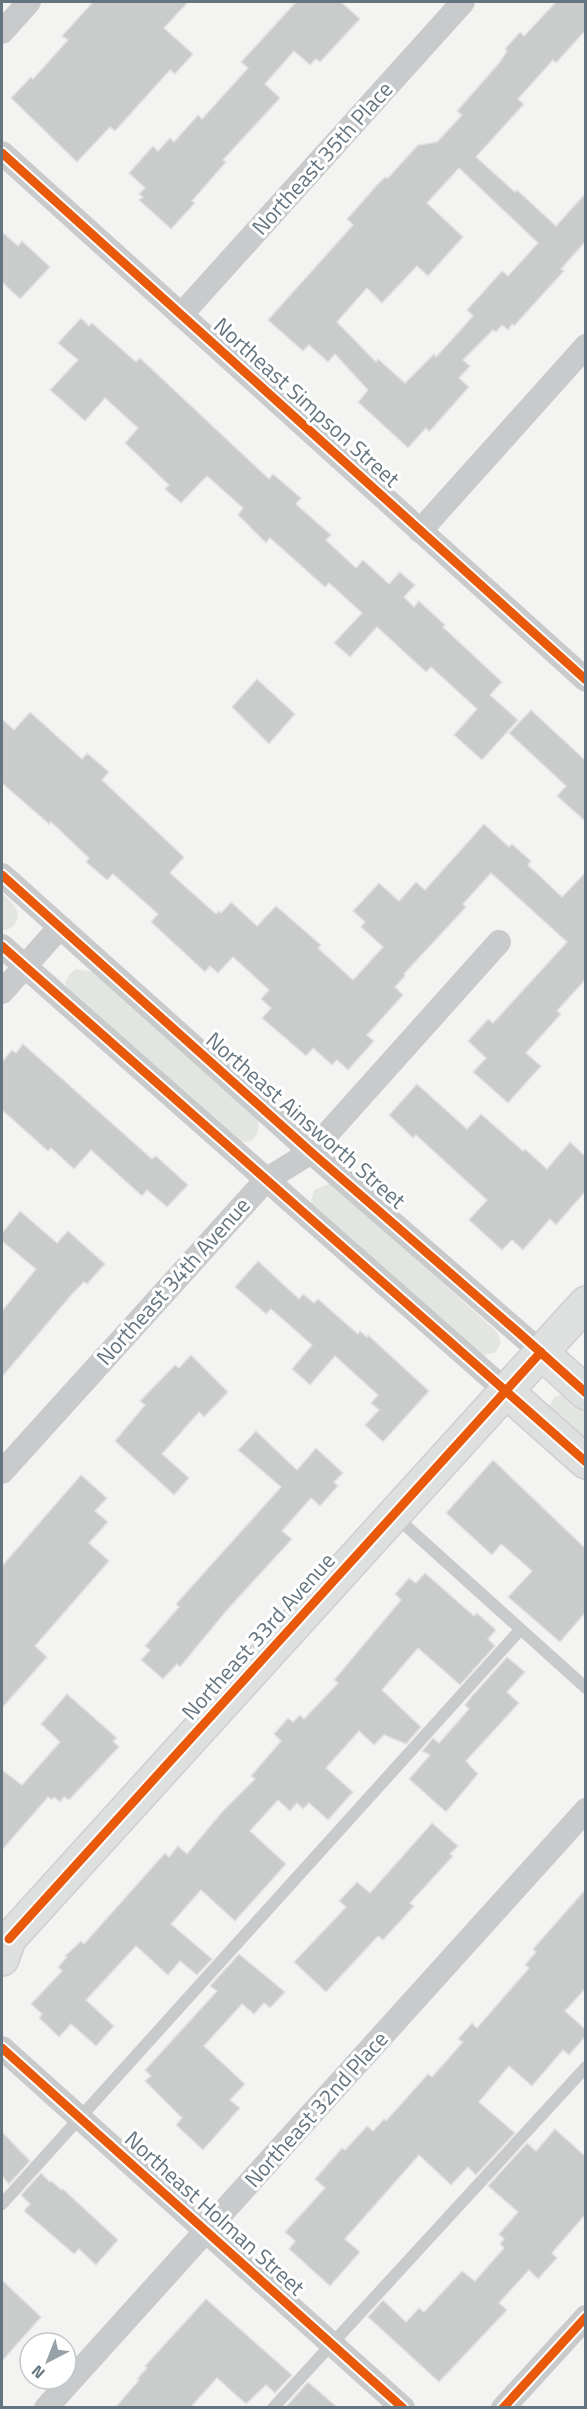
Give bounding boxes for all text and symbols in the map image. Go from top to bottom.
street label: Northeast 35th Place [243,73,401,243]
street label: Northeast Simpson Street [206,309,408,495]
street label: Northeast Ainsworth Street [199,1023,414,1217]
street label: Northeast 34th Avenue [88,1189,258,1373]
street label: Northeast 33rd Avenue [173,1544,343,1728]
street label: Northeast 32nd Place [236,2023,396,2195]
street label: Northeast Holman Street [117,2123,313,2304]
north arrow [18,2331,78,2391]
text: N [26,2360,50,2385]

